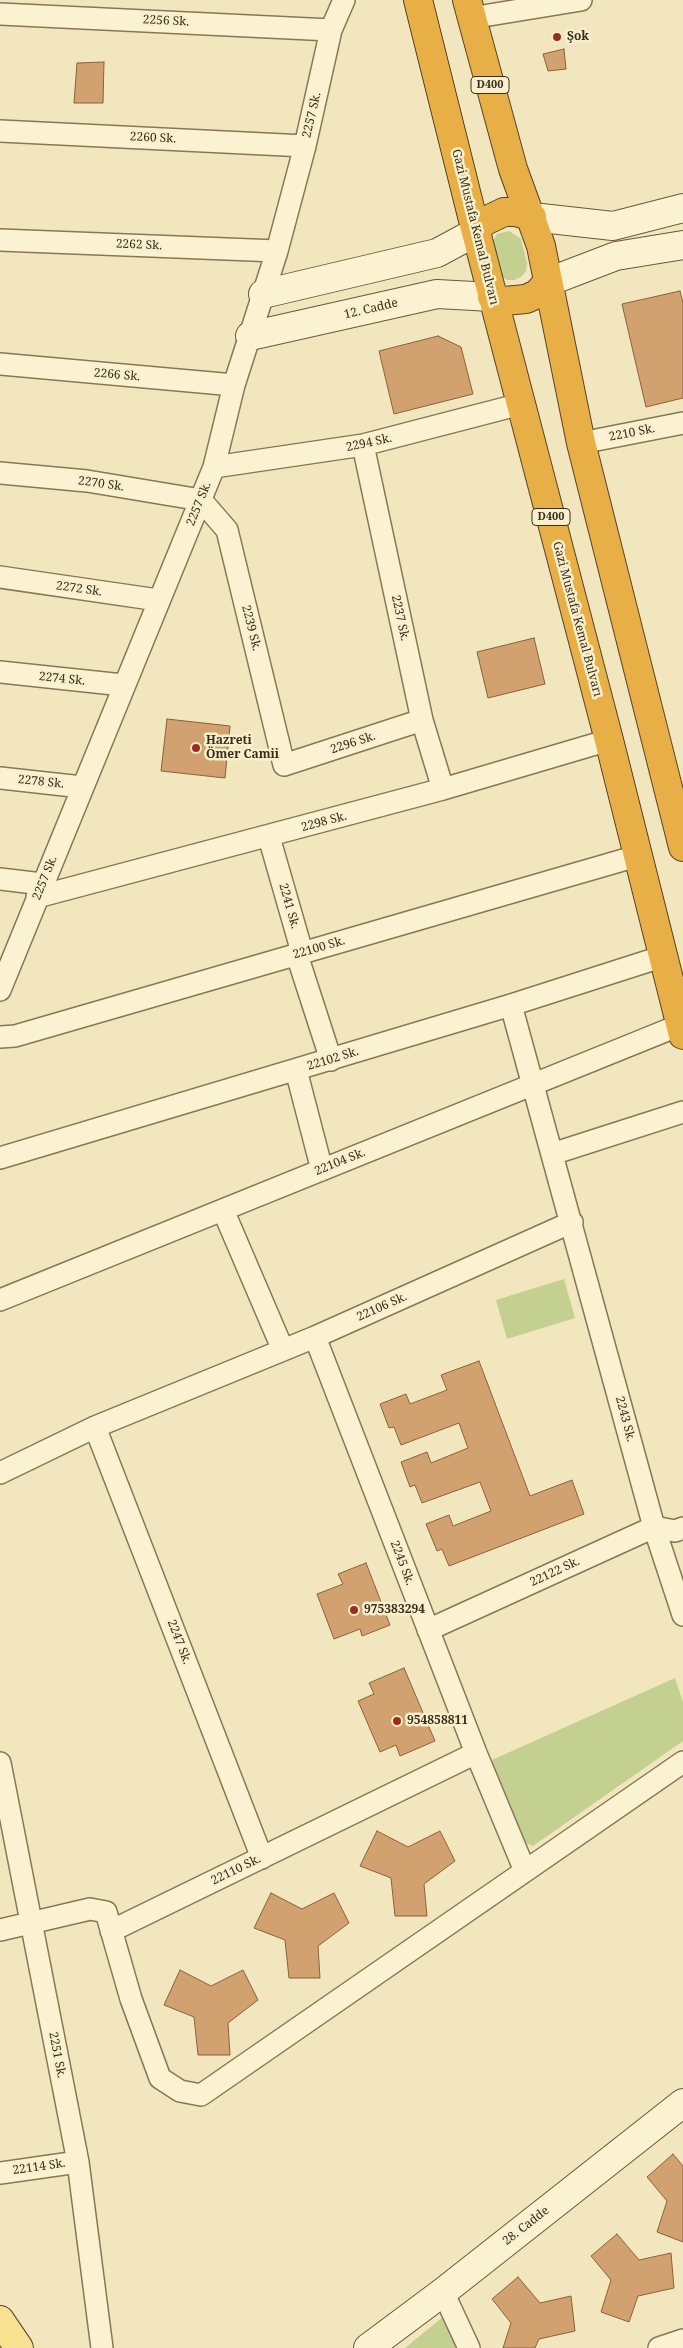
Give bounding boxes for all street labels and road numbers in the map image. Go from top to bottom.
street label: 2256 Sk. [142,13,190,29]
road number: D400 [471,76,509,94]
street label: 2257 Sk. [300,91,324,139]
street label: 2260 Sk. [129,130,177,146]
street label: Gazi Mustafa Kemal Bulvarı [449,148,501,306]
street label: 2262 Sk. [116,237,162,253]
street label: 12. Cadde [343,296,399,322]
street label: 2266 Sk. [93,366,141,384]
street label: 2210 Sk. [608,421,656,445]
street label: 2294 Sk. [345,431,393,455]
street label: 2270 Sk. [77,474,125,494]
street label: 2257 Sk. [184,480,214,528]
road number: D400 [532,508,570,526]
street label: Gazi Mustafa Kemal Bulvarı [549,540,605,698]
street label: 2272 Sk. [55,579,103,599]
street label: 2237 Sk. [388,594,412,642]
street label: 2239 Sk. [238,604,264,652]
street label: 2274 Sk. [38,669,86,689]
street label: 2296 Sk. [329,729,377,757]
street label: 2278 Sk. [17,772,65,792]
street label: 2298 Sk. [300,809,348,835]
street label: 2257 Sk. [30,854,60,902]
street label: 2241 Sk. [276,882,302,930]
street label: 22100 Sk. [291,934,347,962]
street label: 22102 Sk. [305,1044,361,1074]
street label: 22104 Sk. [313,1145,367,1179]
street label: 22106 Sk. [355,1290,409,1324]
street label: 2243 Sk. [612,1395,638,1443]
street label: 2245 Sk. [387,1539,417,1587]
street label: 22122 Sk. [528,1554,582,1590]
street label: 2247 Sk. [164,1618,194,1666]
street label: 22110 Sk. [209,1852,263,1888]
street label: 2251 Sk. [45,2031,69,2079]
street label: 22114 Sk. [12,2156,66,2178]
street label: 28. Cadde [500,2203,552,2249]

